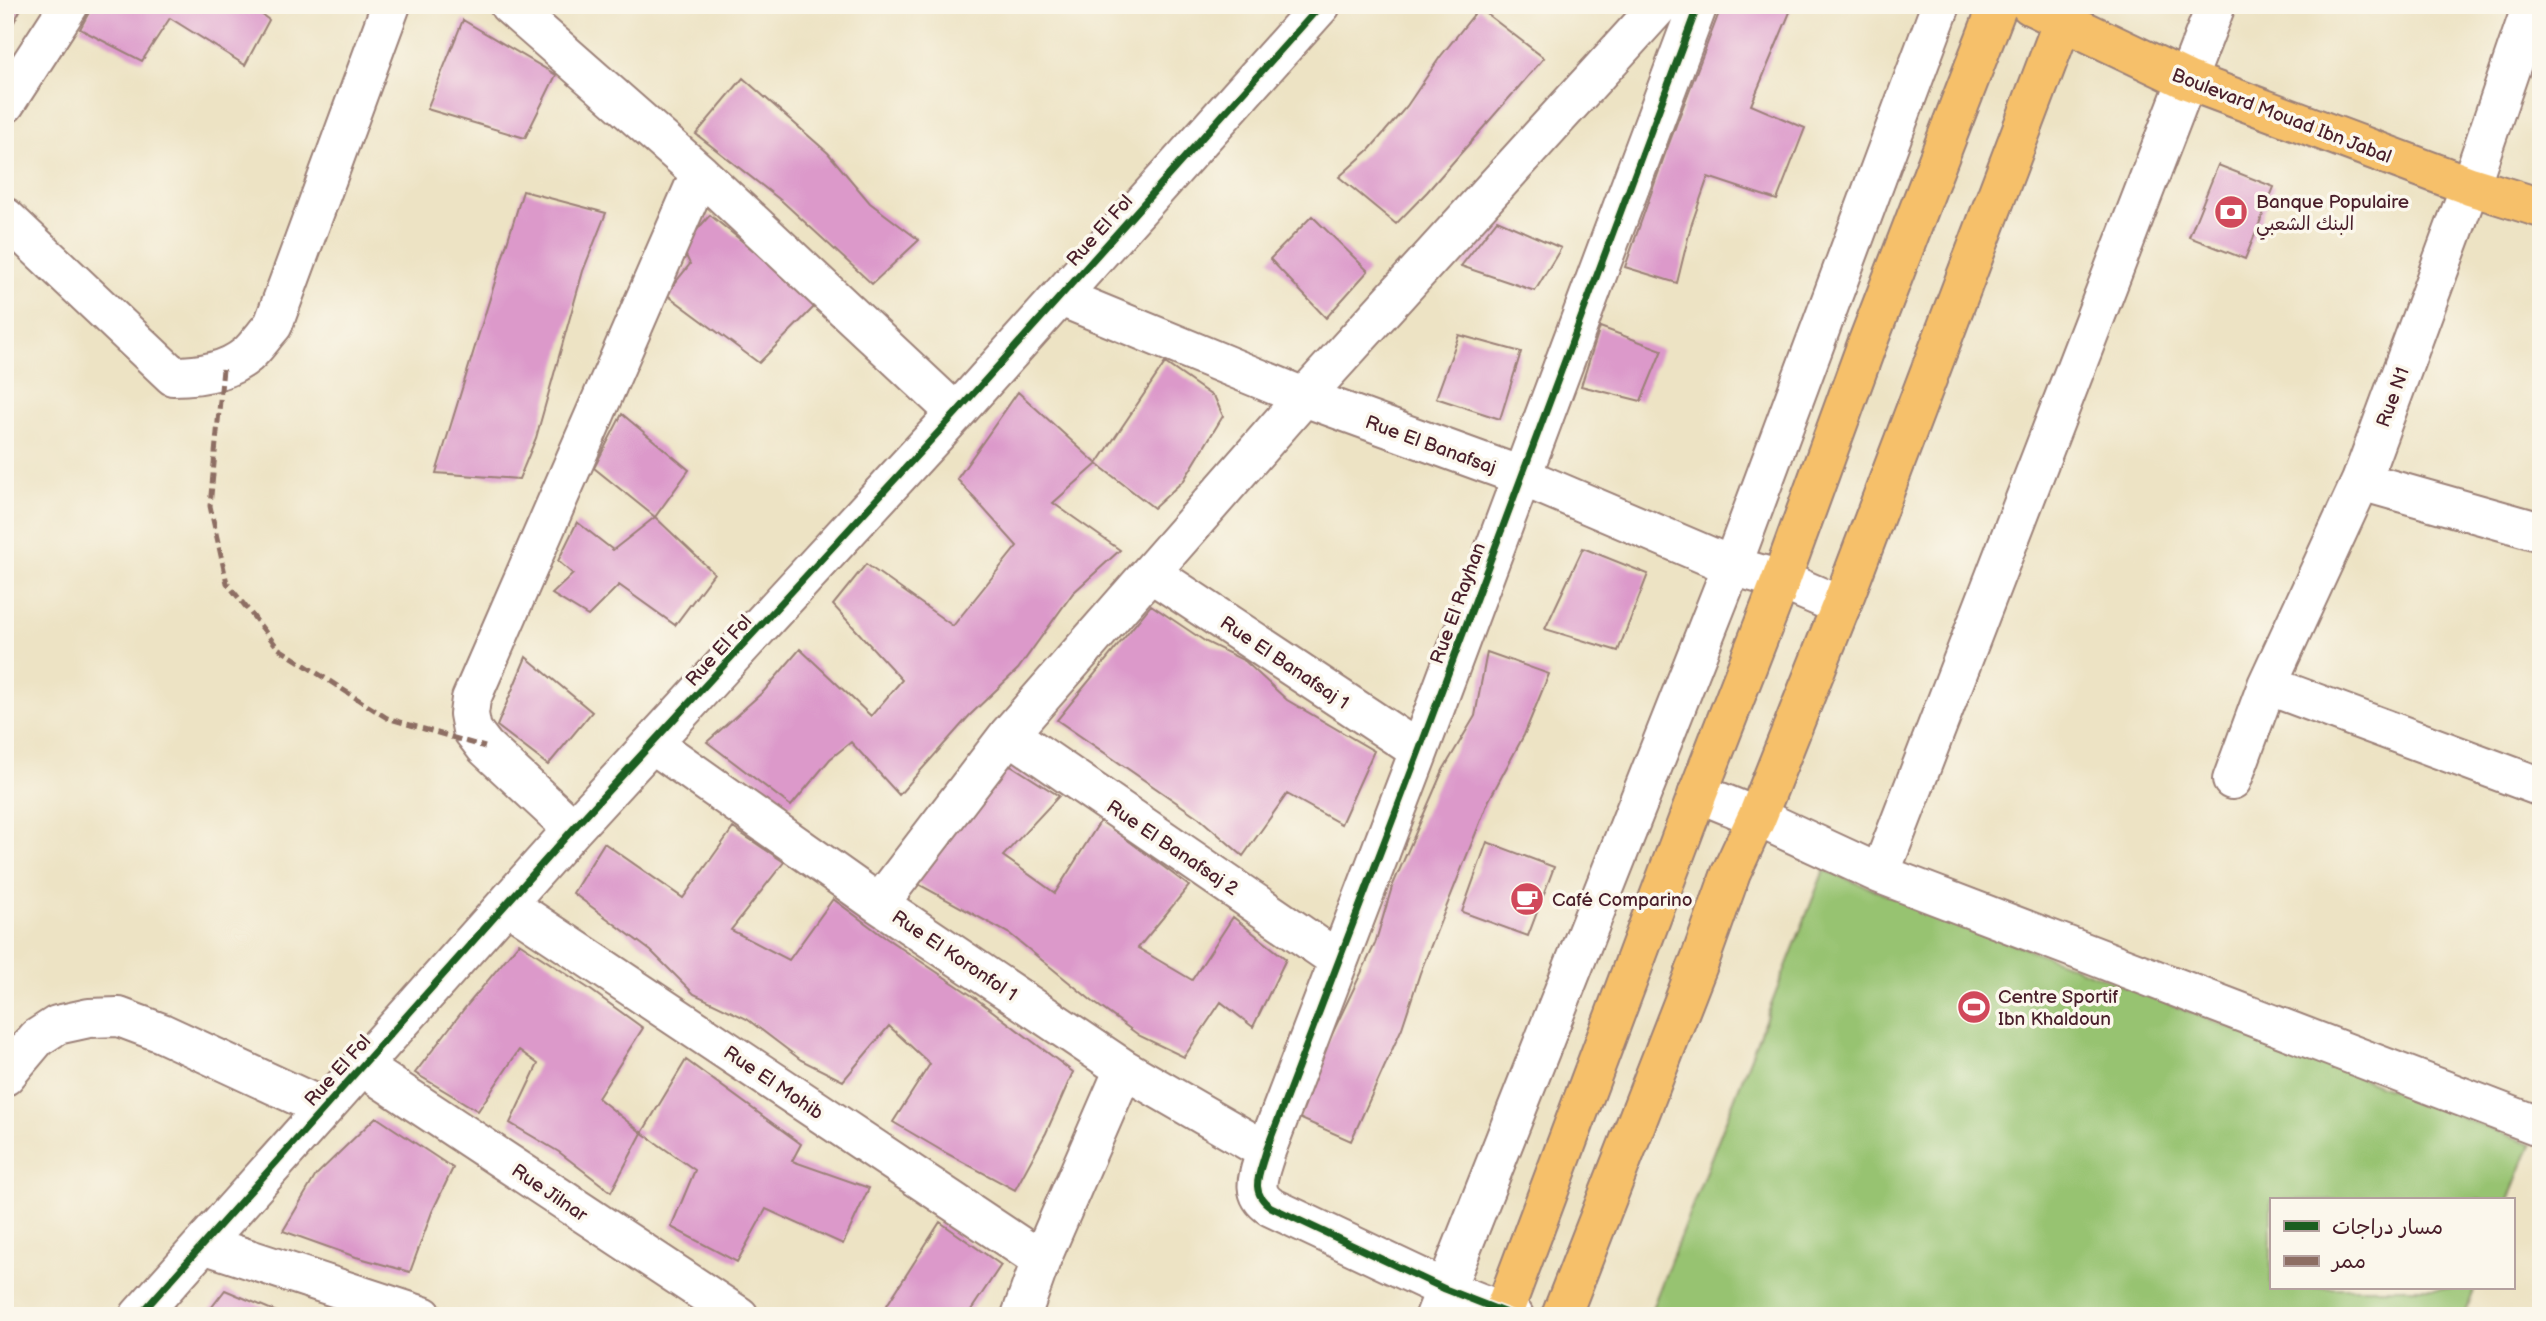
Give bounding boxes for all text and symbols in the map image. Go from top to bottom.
street label: Boulevard Mouad Ibn Jabal [2168,64,2395,169]
street label: Rue El Fol [1062,191,1138,271]
place label: Banque Populaire البنك الشعبي [2256,191,2409,240]
bank icon: Banque Populaire البنك الشعبي [2212,193,2250,231]
street label: Rue N1 [2372,364,2415,431]
street label: Rue El Banafsaj [1362,411,1499,480]
street label: Rue El Rayhan [1426,540,1491,667]
street label: Rue El Fol [681,611,757,691]
street label: Rue El Banafsaj 1 [1215,612,1353,715]
street label: Rue El Banafsaj 2 [1102,796,1243,901]
cafe icon: Café Comparino [1508,880,1546,918]
place label: Café Comparino [1552,889,1693,912]
street label: Rue El Koronfol 1 [887,906,1021,1007]
place label: Centre Sportif Ibn Khaldoun [1998,986,2118,1031]
sports icon: Centre Sportif Ibn Khaldoun [1955,988,1993,1026]
street label: Rue El Fol [300,1031,376,1111]
street label: Rue El Mohib [719,1041,828,1125]
street label: Rue Jilnar [507,1159,592,1228]
legend [2270,1198,2514,1290]
text: مسار دراجات [2332,1215,2443,1240]
text: ممر [2330,1249,2366,1274]

